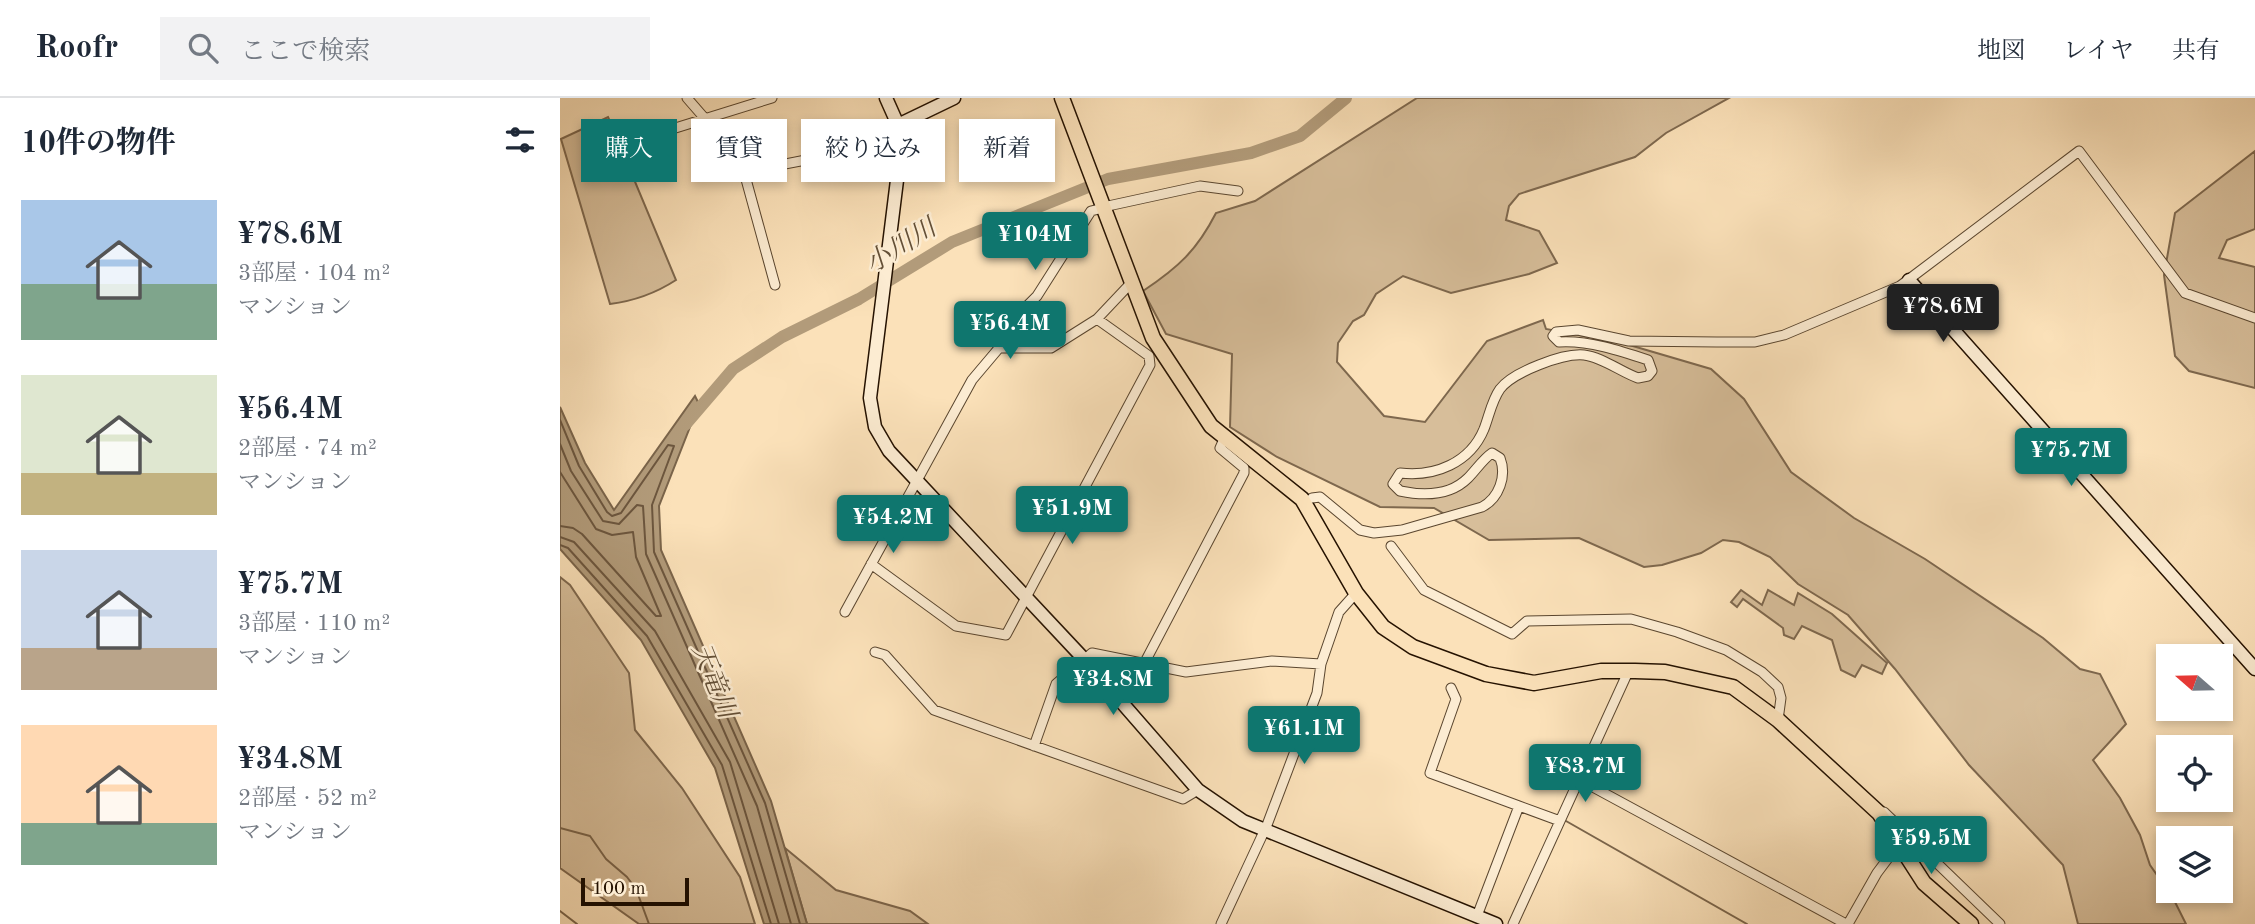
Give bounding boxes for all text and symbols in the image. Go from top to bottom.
search box [160,17,650,80]
icon: search [184,29,222,67]
text: Roofr [35,32,118,65]
text: ここで検索 [240,39,370,65]
text: 地図 [1977,40,2025,64]
text: レイヤ [2063,40,2134,64]
text: 共有 [2172,40,2220,64]
chip: 購入 [581,119,677,182]
chip: 賃貸 [691,119,787,182]
chip: 絞り込み [801,119,945,182]
chip: 新着 [959,119,1055,182]
icon: filters [501,121,539,159]
text: 10件の物件 [21,129,176,159]
water label: 小川川 [860,212,944,279]
pin: ¥104M [986,212,1084,272]
text: ¥78.6M [238,220,343,250]
text: ¥104M [998,223,1072,246]
icon: home [77,228,161,312]
text: 3部屋 · 104 m² [238,262,390,285]
pin: ¥78.6M [1886,285,2000,344]
text: ¥78.6M [1903,295,1983,318]
text: マンション [238,296,352,319]
pin: ¥56.4M [953,302,1067,361]
text: ¥56.4M [970,312,1050,335]
text: ¥56.4M [238,395,343,425]
icon: home [77,403,161,487]
pin: ¥75.7M [2014,428,2128,488]
text: 2部屋 · 74 m² [238,437,377,460]
text: ¥75.7M [2031,439,2111,462]
text: マンション [238,471,352,494]
pin: ¥51.9M [1015,486,1129,546]
pin: ¥54.2M [836,496,950,555]
text: ¥51.9M [1032,497,1112,520]
text: ¥54.2M [853,506,933,529]
text: ¥75.7M [238,570,343,600]
icon: home [77,578,161,662]
text: 3部屋 · 110 m² [238,612,390,635]
water label: 天竜川 [686,639,743,725]
north arrow [2156,644,2233,721]
map controls [2156,644,2233,903]
text: マンション [238,646,352,669]
pin: ¥34.8M [1056,658,1170,717]
text: ¥34.8M [1073,668,1153,691]
pin: ¥61.1M [1247,706,1361,766]
text: ¥61.1M [1264,717,1344,740]
button: locate [2156,735,2233,812]
pin: ¥83.7M [1528,744,1642,804]
text: ¥34.8M [238,745,343,775]
icon: home [77,753,161,837]
text: ¥83.7M [1545,755,1625,778]
text: 2部屋 · 52 m² [238,787,377,810]
pin: ¥59.5M [1874,816,1988,876]
text: マンション [238,821,352,844]
button: layers [2156,826,2233,903]
text: ¥59.5M [1891,827,1971,850]
scale bar [581,875,690,907]
text: 100 m [592,880,645,899]

